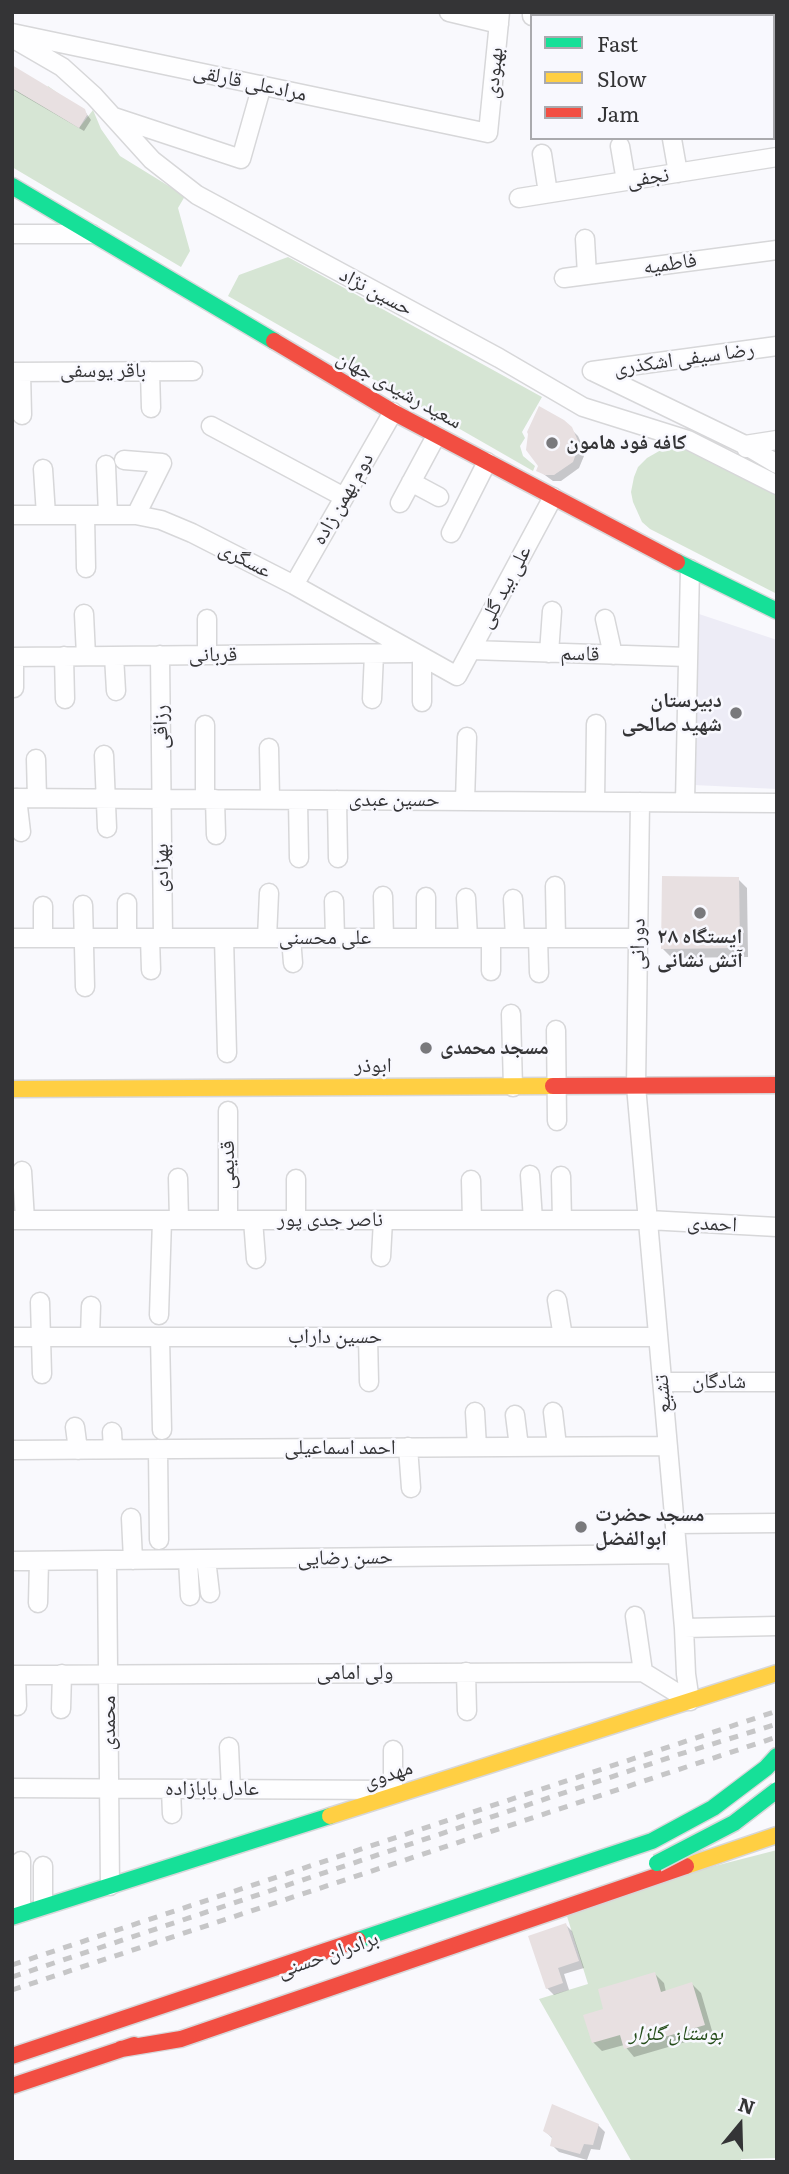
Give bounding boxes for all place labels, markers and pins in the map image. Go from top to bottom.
place label: کافه فود هامون [566,430,687,456]
marker: کافه فود هامون [544,435,560,451]
place label: دبیرستان شهید صالحی [621,688,722,738]
marker: دبیرستان شهید صالحی [728,705,744,721]
marker: ایستگاه ۲۸ آتش نشانی [692,905,708,921]
place label: ایستگاه ۲۸ آتش نشانی [657,924,743,974]
place label: مسجد محمدی [440,1035,549,1061]
marker: مسجد محمدی [418,1040,434,1056]
place label: مسجد حضرت ابوالفضل [595,1502,704,1552]
marker: مسجد حضرت ابوالفضل [573,1519,589,1535]

